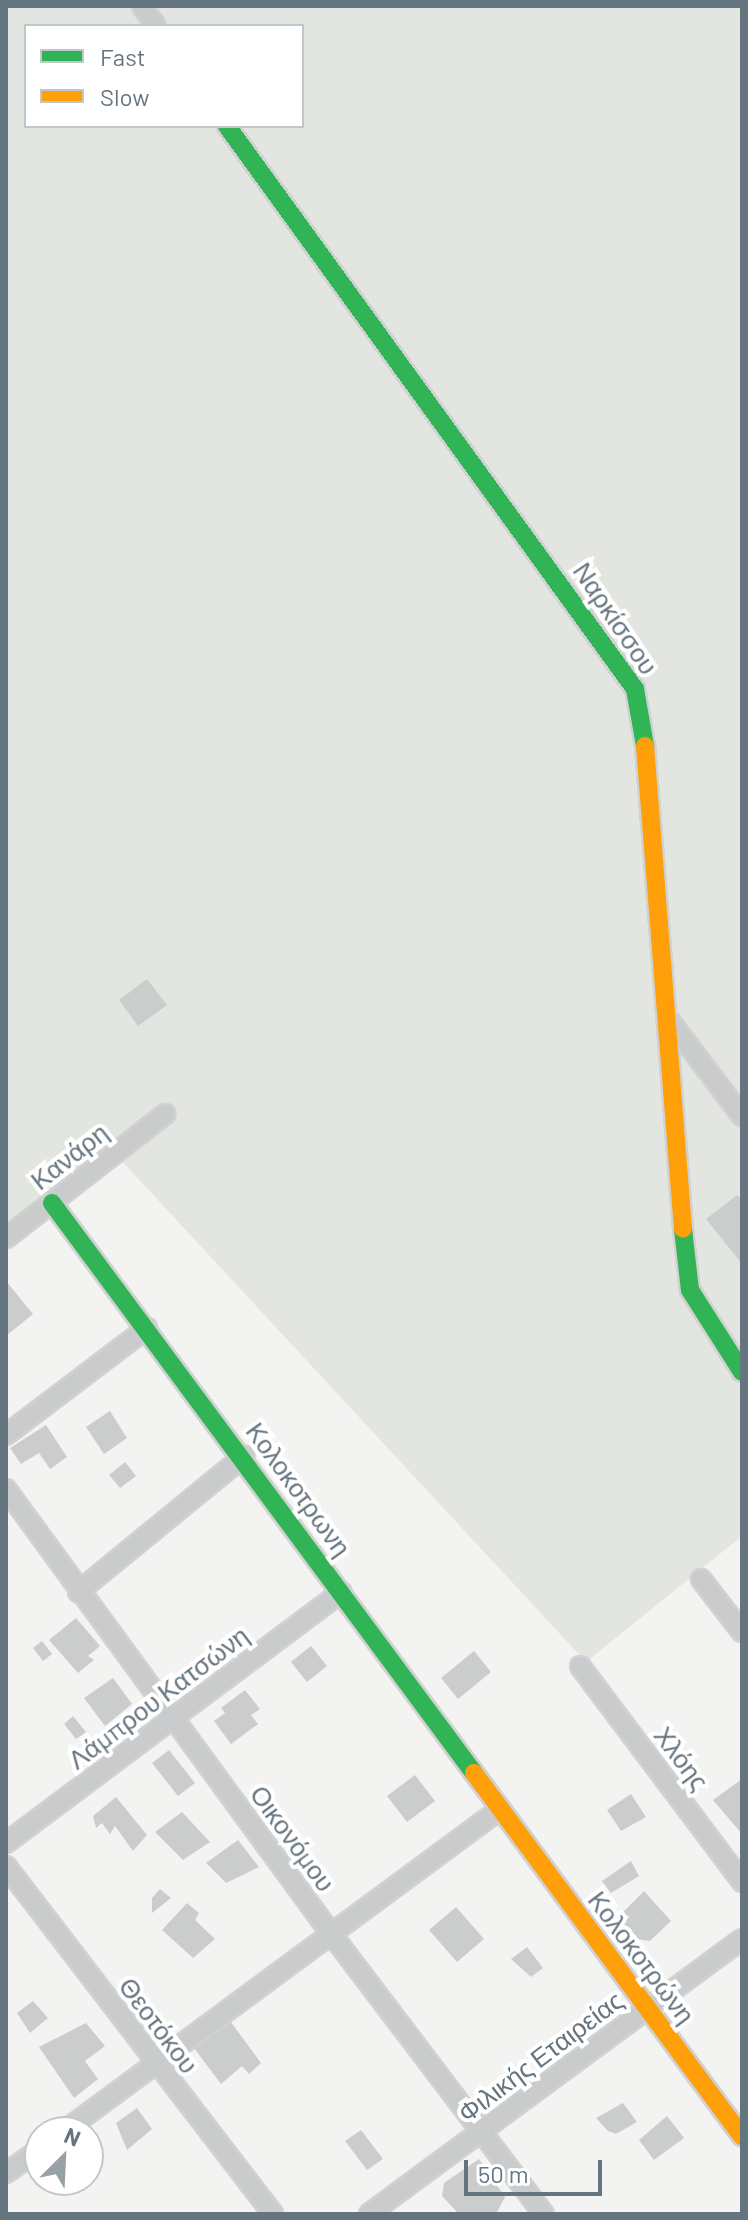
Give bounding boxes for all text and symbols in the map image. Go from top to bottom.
legend [24,24,304,128]
text: Fast [100,42,145,71]
text: Slow [100,82,149,111]
street label: Ναρκίσσου [567,556,665,680]
street label: Κανάρη [24,1116,114,1196]
street label: Κολοκοτρωνη [240,1416,358,1562]
street label: Λάμπρου Κατσώνη [62,1619,254,1775]
street label: Χλόης [648,1720,716,1796]
street label: Οικονόμου [244,1779,342,1897]
street label: Κολοκοτρώνη [582,1885,702,2029]
street label: Θεοτόκου [113,1971,205,2079]
street label: Φιλικής Εταιρείας [451,1984,629,2128]
north arrow [24,2116,104,2196]
text: N [61,2121,85,2151]
scale bar [468,2144,606,2194]
text: 50 m [478,2159,529,2188]

